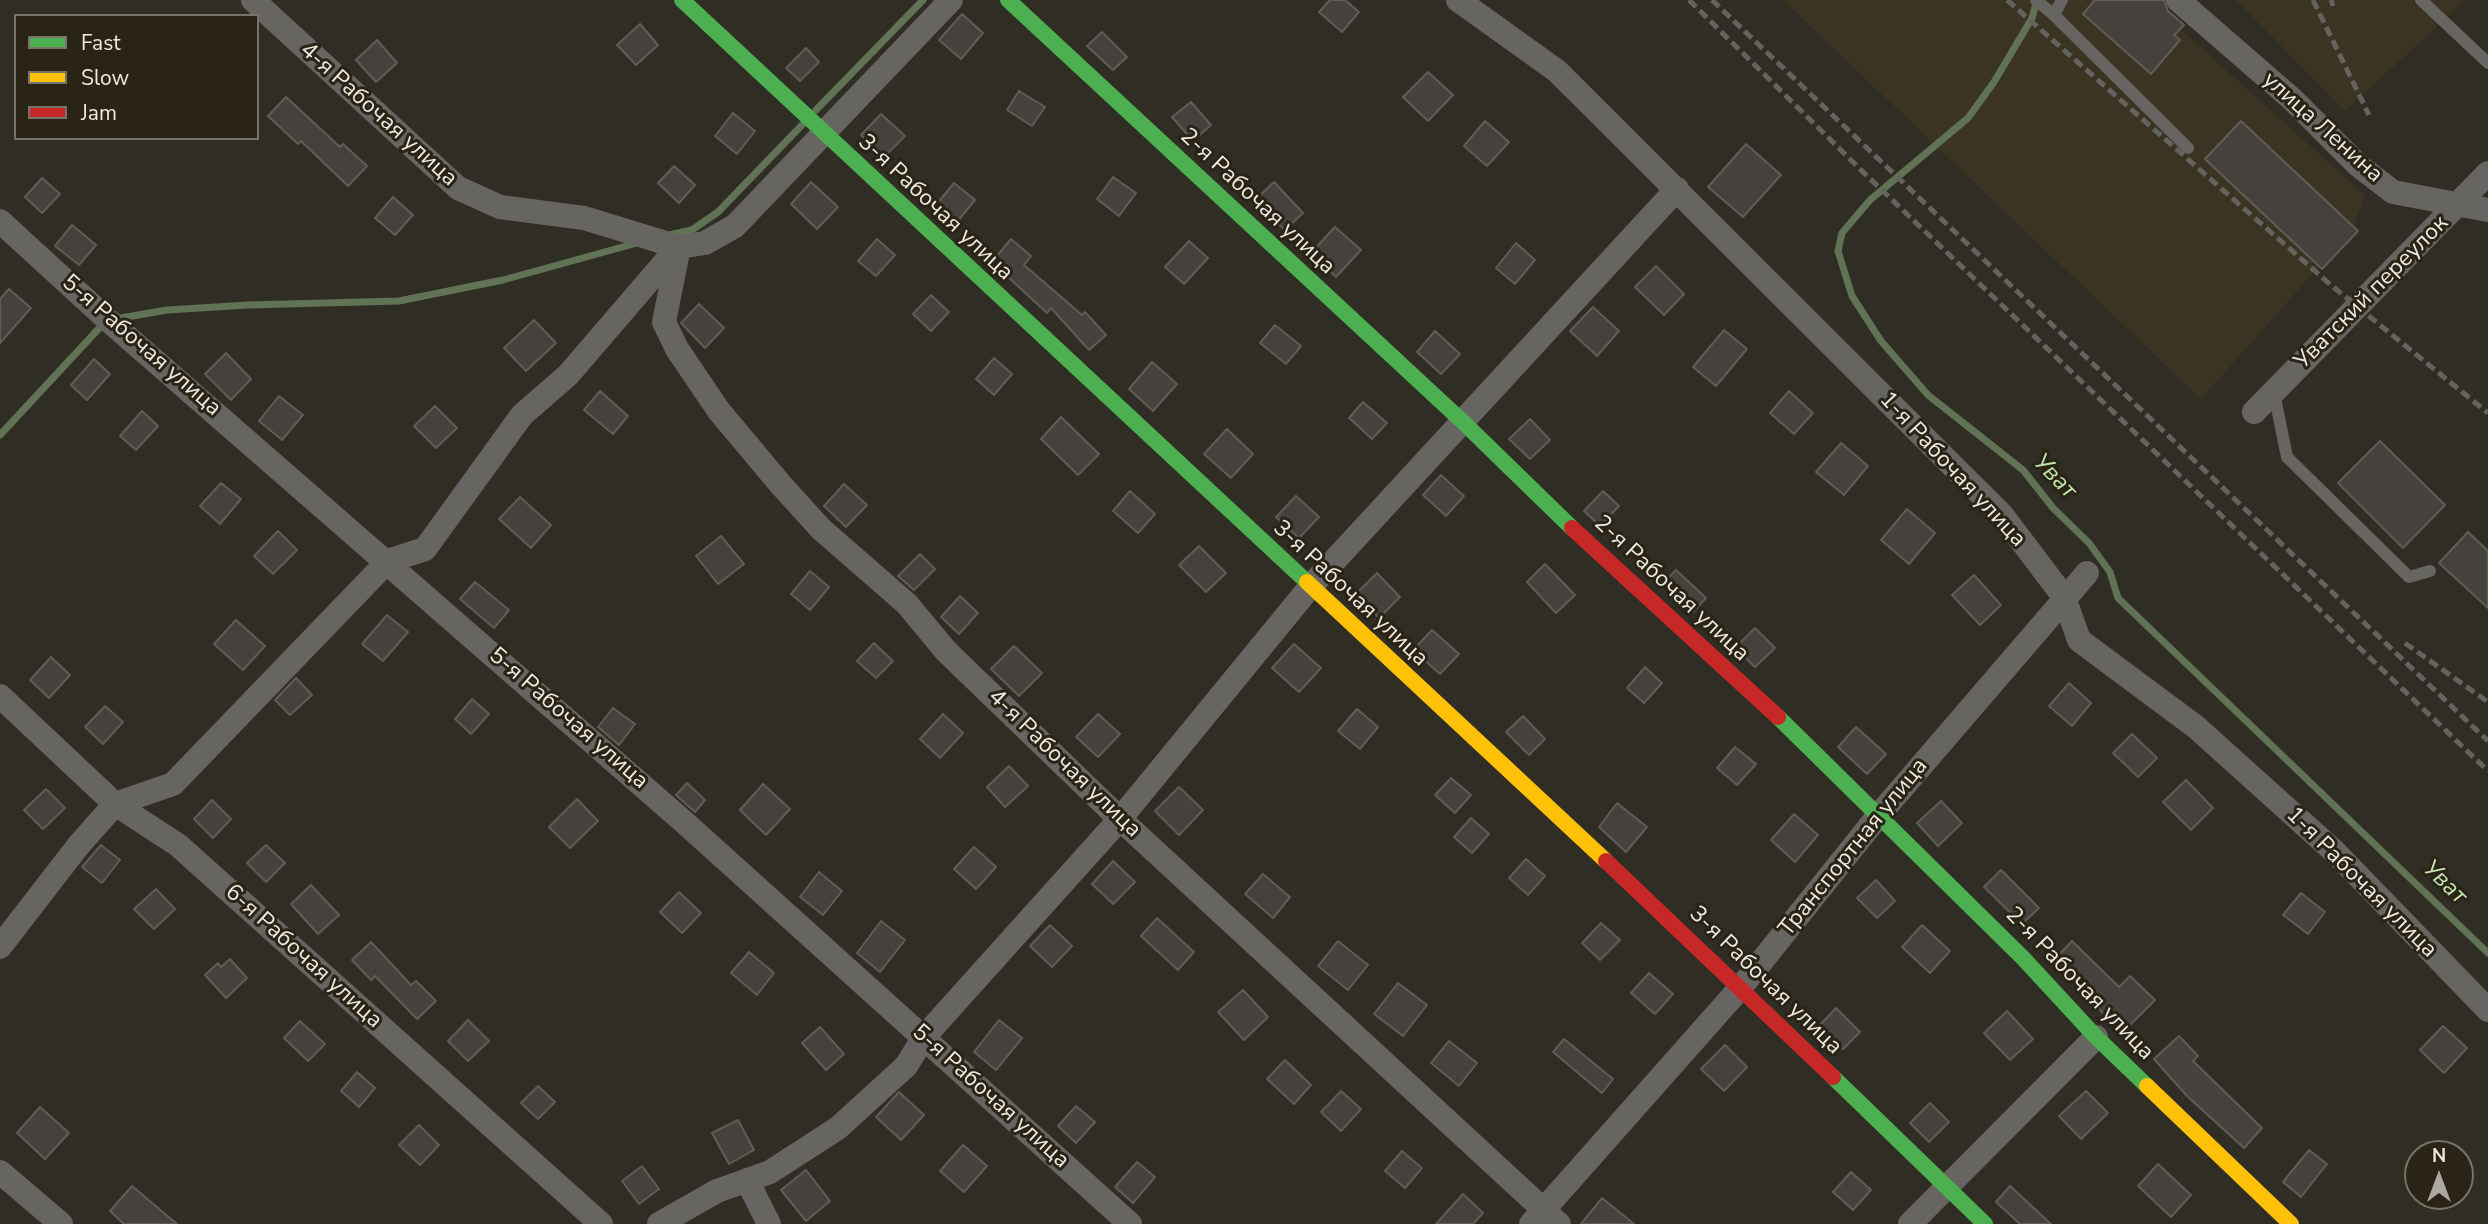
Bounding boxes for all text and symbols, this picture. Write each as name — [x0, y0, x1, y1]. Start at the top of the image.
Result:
legend — [14, 14, 259, 140]
text: Fast — [81, 29, 121, 57]
street label: 4-я Рабочая улица — [294, 37, 462, 193]
text: Slow — [81, 64, 129, 92]
street label: улица Ленина — [2256, 67, 2388, 189]
text: Jam — [81, 99, 117, 127]
street label: 2-я Рабочая улица — [1174, 123, 1340, 281]
street label: 3-я Рабочая улица — [852, 129, 1018, 287]
street label: Уватский переулок — [2289, 210, 2455, 376]
street label: 5-я Рабочая улица — [56, 269, 226, 423]
street label: 1-я Рабочая улица — [1873, 387, 2031, 553]
water label: Уват — [2026, 449, 2082, 505]
street label: 2-я Рабочая улица — [1588, 510, 1754, 668]
street label: 3-я Рабочая улица — [1267, 515, 1433, 673]
street label: 5-я Рабочая улица — [483, 642, 653, 796]
street label: 4-я Рабочая улица — [982, 684, 1146, 844]
street label: Транспортная улица — [1774, 753, 1934, 943]
street label: 1-я Рабочая улица — [2280, 802, 2442, 964]
water label: Уват — [2416, 855, 2472, 911]
street label: 6-я Рабочая улица — [219, 879, 387, 1035]
street label: 3-я Рабочая улица — [1683, 901, 1847, 1061]
street label: 2-я Рабочая улица — [1999, 902, 2159, 1066]
street label: 5-я Рабочая улица — [906, 1019, 1074, 1175]
north arrow — [2404, 1140, 2474, 1210]
text: N — [2432, 1143, 2446, 1169]

